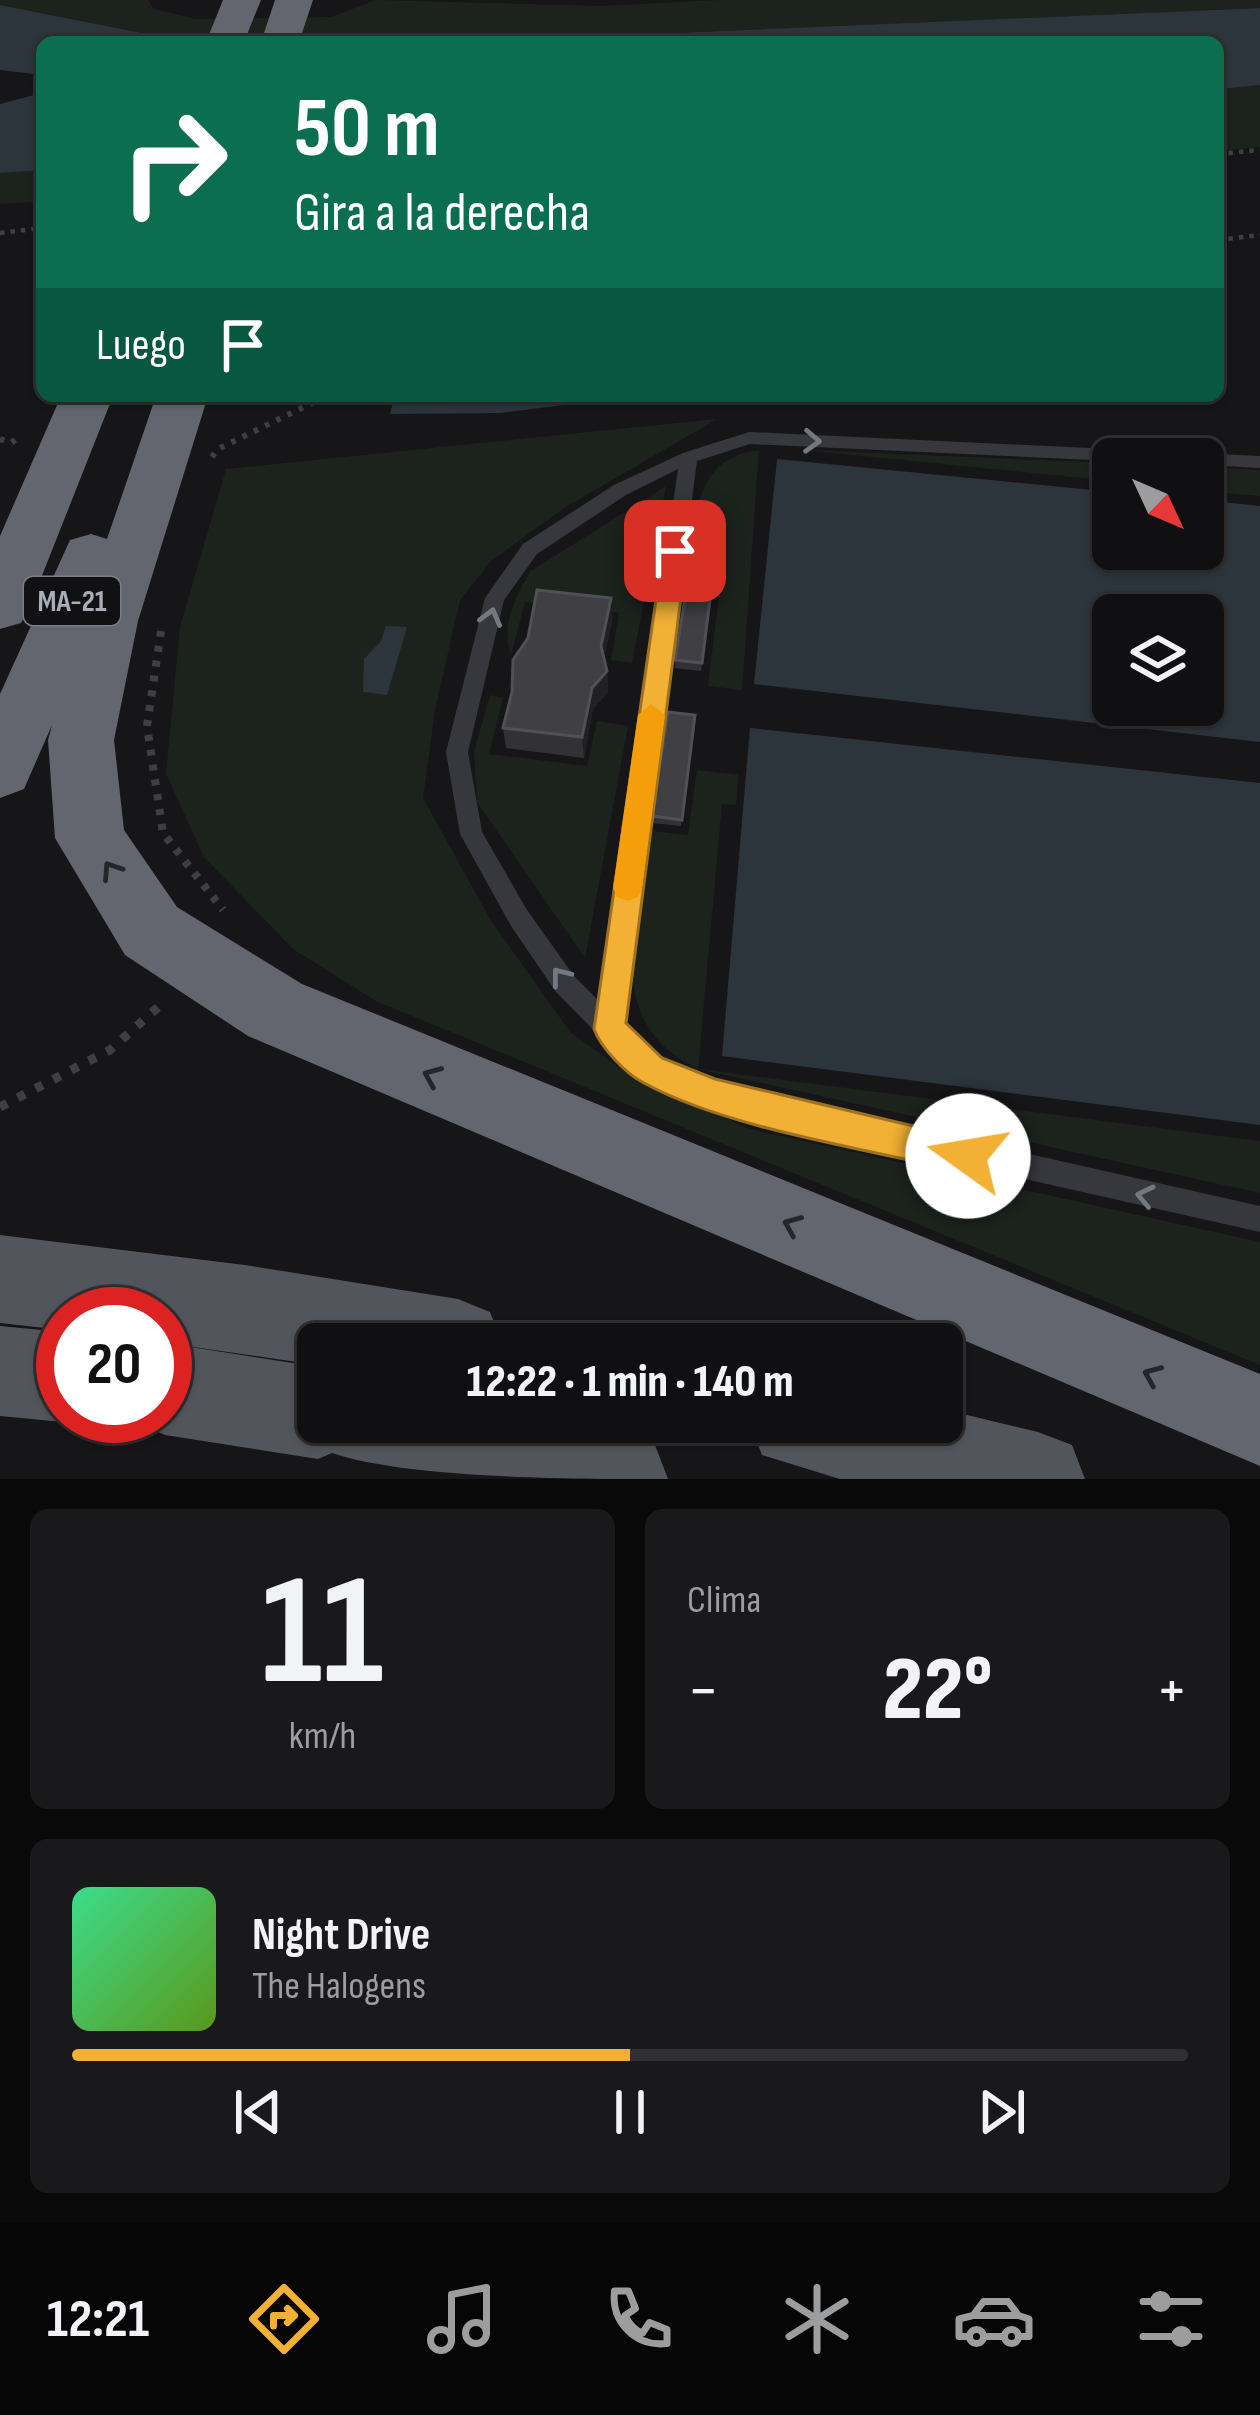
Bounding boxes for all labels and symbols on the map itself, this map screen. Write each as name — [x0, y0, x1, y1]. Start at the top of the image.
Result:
one-way arrow — [803, 428, 822, 454]
north arrow — [1092, 438, 1224, 570]
pin — [624, 500, 726, 602]
road number: MA-21 — [24, 577, 120, 625]
one-way arrow — [477, 607, 502, 628]
one-way arrow — [103, 861, 125, 883]
one-way arrow — [553, 967, 574, 989]
one-way arrow — [422, 1066, 443, 1090]
position arrow — [905, 1093, 1031, 1219]
one-way arrow — [1136, 1184, 1156, 1210]
one-way arrow — [782, 1216, 804, 1240]
speed limit sign: 20 — [36, 1287, 192, 1443]
one-way arrow — [1143, 1365, 1164, 1389]

